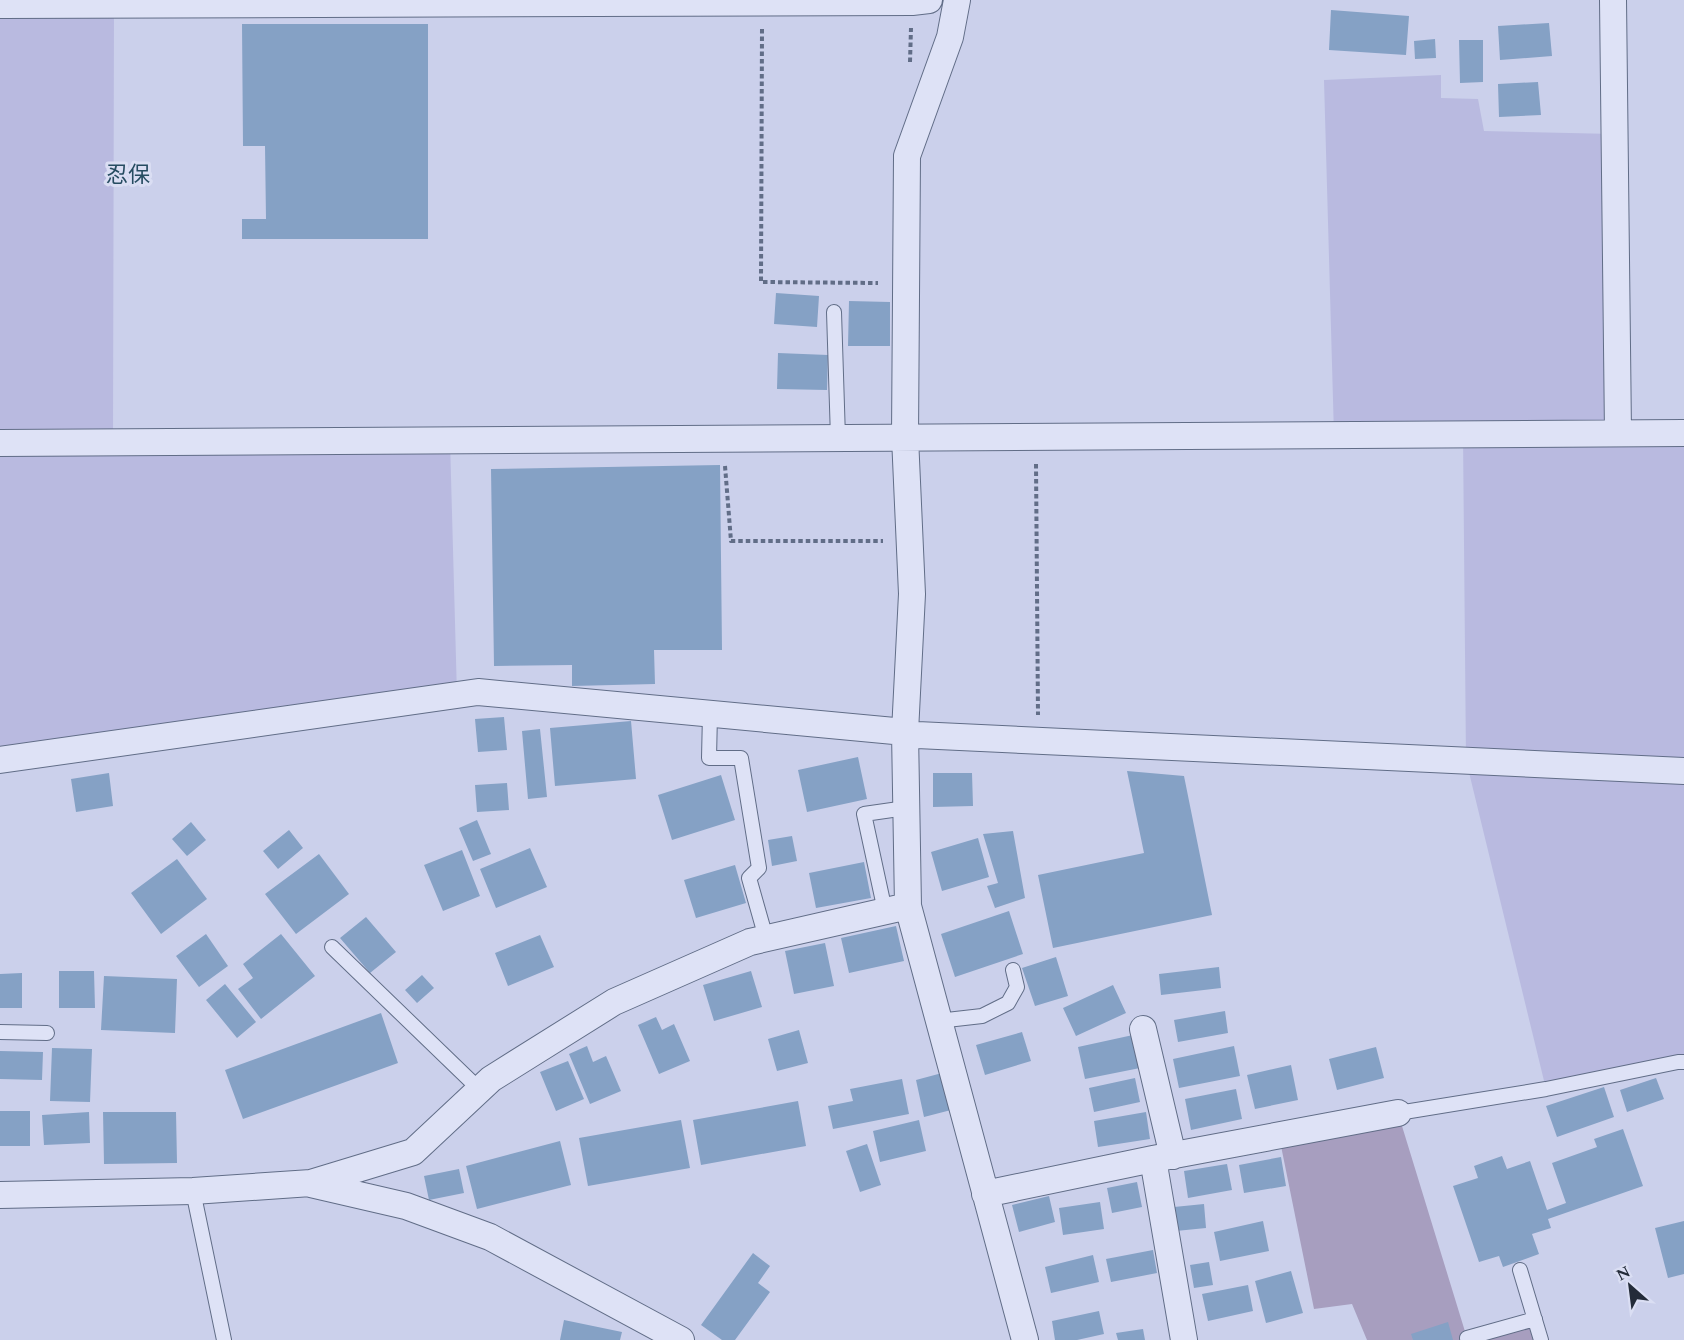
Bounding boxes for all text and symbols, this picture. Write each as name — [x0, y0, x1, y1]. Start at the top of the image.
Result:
district label: 忍保 — [106, 159, 150, 192]
north arrow — [1600, 1256, 1660, 1316]
text: N — [1612, 1260, 1635, 1287]

